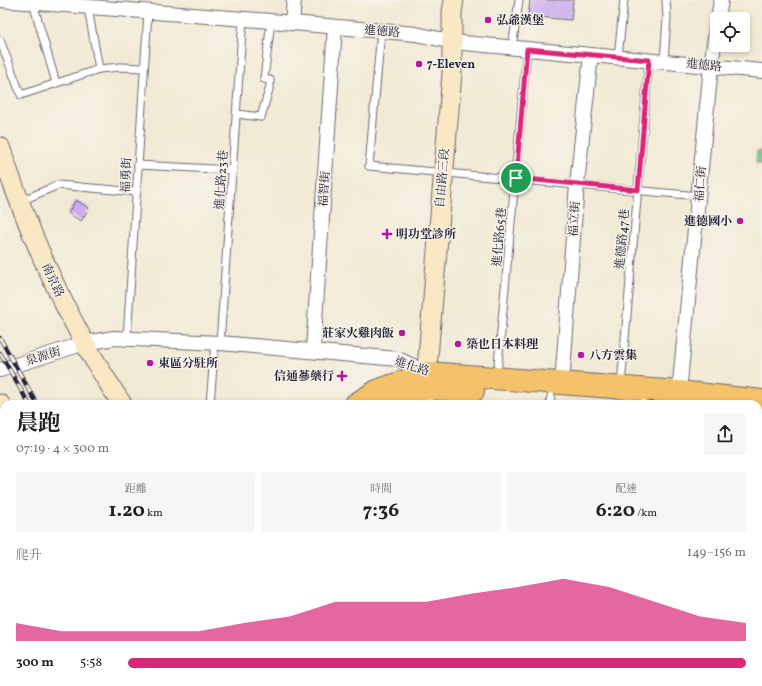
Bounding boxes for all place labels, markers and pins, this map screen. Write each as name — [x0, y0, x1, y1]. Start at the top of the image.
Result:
place label: 弘爺漢堡 — [496, 13, 544, 29]
marker: 弘爺漢堡 — [483, 15, 493, 25]
place label: 7-Eleven — [427, 57, 475, 73]
marker: 7-Eleven — [414, 59, 424, 69]
pin — [499, 161, 533, 195]
place label: 進德國小 — [684, 214, 732, 230]
marker: 進德國小 — [735, 216, 745, 226]
place label: 明功堂診所 — [396, 227, 456, 243]
marker: 明功堂診所 — [381, 228, 393, 240]
place label: 莊家火雞肉飯 — [322, 326, 394, 342]
marker: 莊家火雞肉飯 — [397, 328, 407, 338]
place label: 築也日本料理 — [466, 337, 539, 353]
marker: 築也日本料理 — [453, 339, 463, 349]
place label: 八方雲集 — [589, 348, 637, 364]
marker: 八方雲集 — [576, 350, 586, 360]
place label: 東區分駐所 — [158, 356, 218, 372]
marker: 東區分駐所 — [145, 358, 155, 368]
place label: 信通蔘藥行 — [274, 369, 334, 385]
marker: 信通蔘藥行 — [337, 371, 347, 381]

